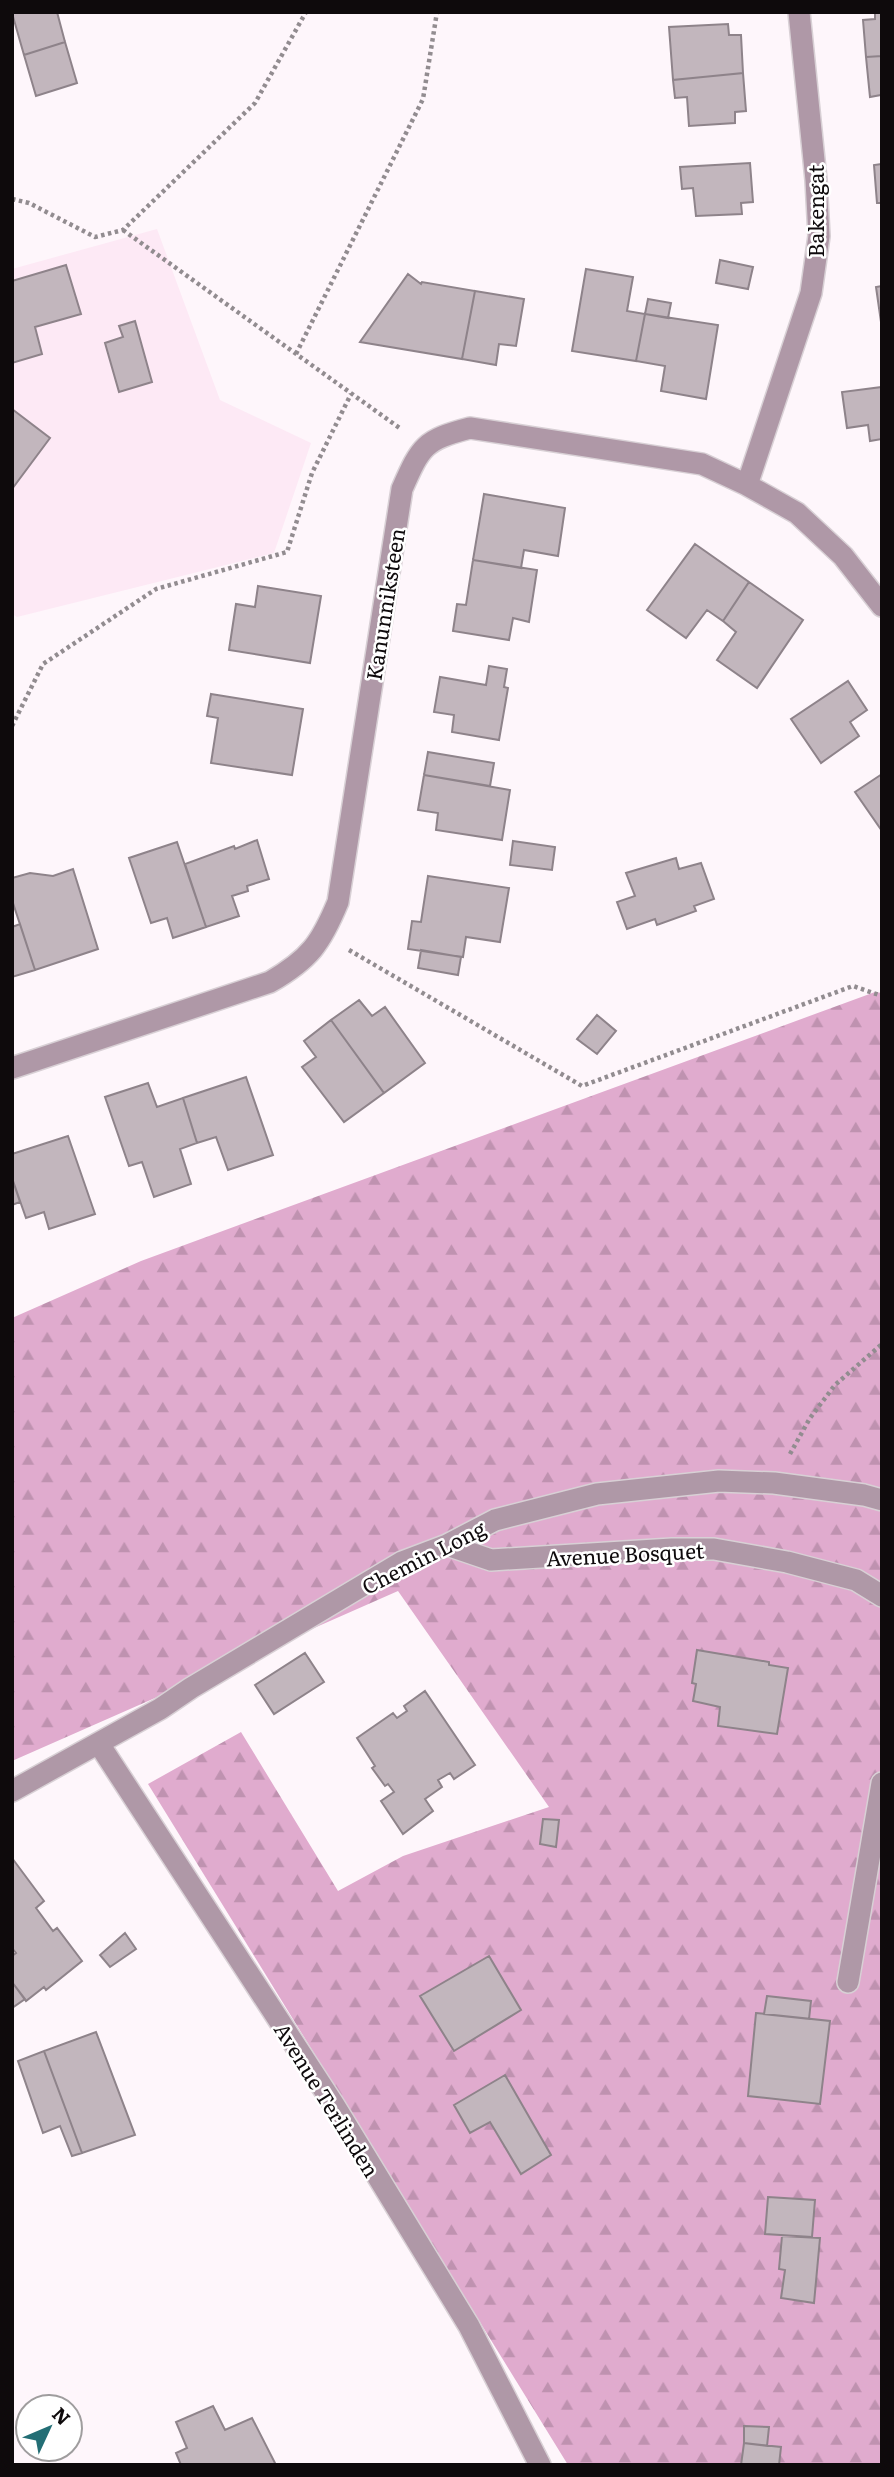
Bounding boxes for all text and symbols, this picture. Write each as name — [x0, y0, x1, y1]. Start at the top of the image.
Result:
street label: Bakengat — [799, 164, 830, 258]
street label: Kanunniksteen — [357, 526, 411, 682]
street label: Chemin Long — [356, 1511, 491, 1601]
street label: Avenue Bosquet — [545, 1533, 705, 1573]
street label: Avenue Terlinden — [268, 2016, 388, 2182]
north arrow — [14, 2393, 84, 2463]
text: N — [46, 2400, 78, 2431]

